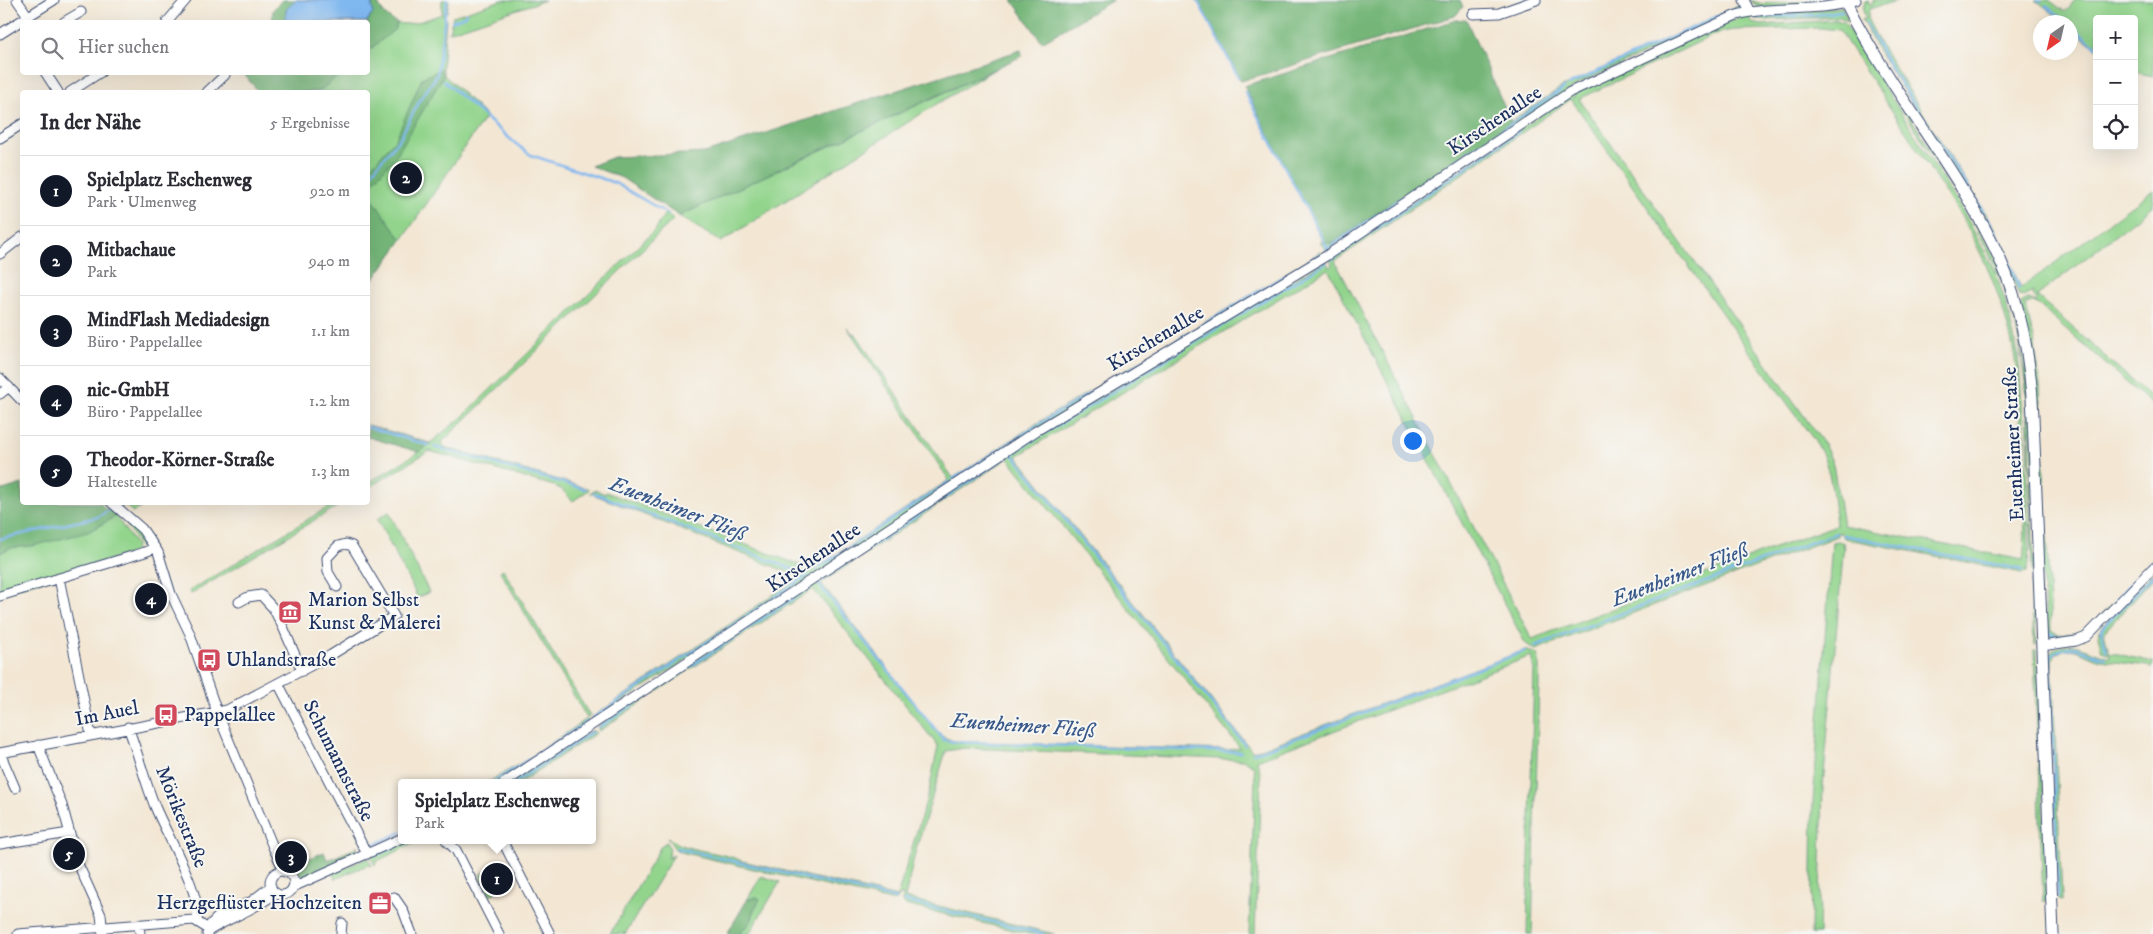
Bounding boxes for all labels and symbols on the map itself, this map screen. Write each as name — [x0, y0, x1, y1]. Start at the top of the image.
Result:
north arrow — [2033, 15, 2078, 60]
street label: Kirschenallee — [1443, 80, 1547, 162]
pin: 2 — [390, 159, 422, 197]
street label: Kirschenallee — [1103, 300, 1209, 378]
street label: Euenheimer Straße — [1997, 366, 2031, 522]
your location — [1400, 428, 1426, 454]
water label: Euenheimer Fließ — [605, 471, 751, 547]
street label: Kirschenallee — [762, 517, 866, 599]
water label: Euenheimer Fließ — [1607, 537, 1753, 613]
pin: 4 — [135, 580, 167, 618]
place label: Marion Selbst Kunst & Malerei — [308, 588, 441, 636]
museum icon: Marion Selbst Kunst & Malerei — [277, 599, 303, 625]
bus stop icon: Uhlandstraße — [196, 647, 222, 673]
place label: Uhlandstraße — [226, 648, 336, 673]
street label: Im Auel — [73, 696, 141, 732]
street label: Schumannstraße — [297, 696, 379, 826]
bus stop icon: Pappelallee — [153, 702, 179, 728]
place label: Pappelallee — [184, 703, 275, 728]
water label: Euenheimer Fließ — [949, 708, 1097, 744]
street label: Mörikestraße — [149, 762, 213, 872]
pin: 5 — [53, 835, 85, 873]
pin: 3 — [275, 838, 307, 876]
pin: 1 — [481, 860, 513, 898]
office icon: Herzgeflüster Hochzeiten — [367, 890, 393, 916]
place label: Herzgeflüster Hochzeiten — [157, 891, 363, 916]

